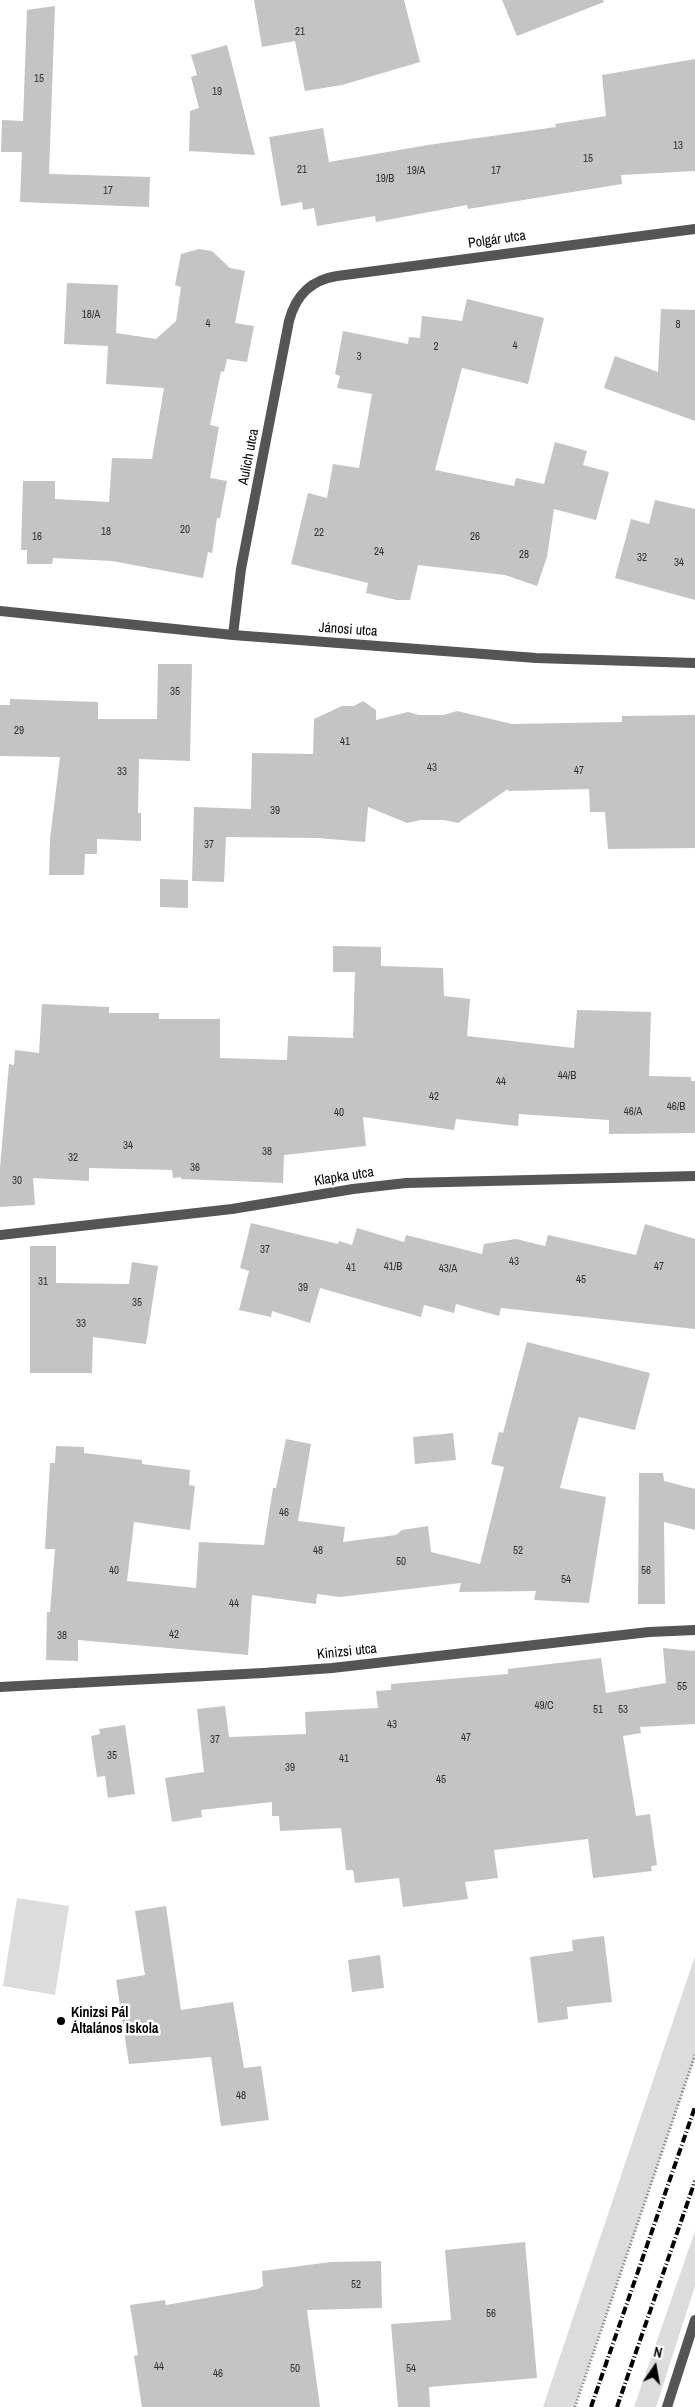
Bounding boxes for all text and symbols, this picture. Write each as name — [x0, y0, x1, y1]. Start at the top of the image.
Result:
house number: 21 — [295, 25, 305, 39]
house number: 15 — [34, 72, 44, 86]
house number: 19 — [212, 85, 222, 99]
house number: 13 — [673, 139, 683, 153]
house number: 15 — [583, 152, 593, 166]
house number: 21 — [297, 163, 307, 177]
house number: 19/A — [407, 164, 425, 178]
house number: 17 — [491, 164, 501, 178]
house number: 19/B — [376, 172, 394, 186]
house number: 17 — [103, 184, 113, 198]
street label: Polgár utca — [467, 228, 527, 252]
house number: 18/A — [82, 308, 100, 322]
house number: 4 — [205, 317, 211, 331]
house number: 8 — [675, 318, 681, 332]
house number: 4 — [512, 339, 518, 353]
house number: 2 — [433, 340, 439, 354]
house number: 3 — [356, 350, 362, 364]
street label: Aulich utca — [235, 428, 263, 486]
house number: 20 — [180, 523, 190, 537]
house number: 18 — [101, 525, 111, 539]
house number: 22 — [314, 526, 324, 540]
house number: 16 — [32, 530, 42, 544]
house number: 26 — [470, 530, 480, 544]
house number: 24 — [374, 545, 384, 559]
house number: 28 — [519, 548, 529, 562]
house number: 32 — [637, 551, 647, 565]
house number: 34 — [674, 556, 684, 570]
street label: Jánosi utca — [318, 620, 378, 640]
house number: 35 — [170, 685, 180, 699]
house number: 29 — [14, 724, 24, 738]
house number: 41 — [340, 735, 350, 749]
house number: 43 — [427, 761, 437, 775]
house number: 47 — [574, 764, 584, 778]
house number: 33 — [117, 765, 127, 779]
house number: 39 — [270, 804, 280, 818]
house number: 37 — [204, 838, 214, 852]
house number: 44/B — [558, 1069, 576, 1083]
house number: 44 — [496, 1075, 506, 1089]
house number: 42 — [429, 1090, 439, 1104]
house number: 46/B — [667, 1100, 685, 1114]
house number: 46/A — [624, 1105, 642, 1119]
house number: 40 — [334, 1106, 344, 1120]
house number: 34 — [123, 1139, 133, 1153]
house number: 38 — [262, 1145, 272, 1159]
house number: 32 — [68, 1151, 78, 1165]
house number: 36 — [190, 1161, 200, 1175]
street label: Klapka utca — [313, 1164, 375, 1190]
house number: 30 — [12, 1174, 22, 1188]
house number: 37 — [260, 1243, 270, 1257]
house number: 43 — [509, 1255, 519, 1269]
house number: 41/B — [384, 1260, 402, 1274]
house number: 47 — [654, 1260, 664, 1274]
house number: 41 — [346, 1261, 356, 1275]
house number: 43/A — [439, 1262, 457, 1276]
house number: 45 — [576, 1273, 586, 1287]
house number: 31 — [38, 1275, 48, 1289]
house number: 39 — [298, 1281, 308, 1295]
house number: 35 — [132, 1296, 142, 1310]
house number: 33 — [76, 1317, 86, 1331]
house number: 46 — [279, 1506, 289, 1520]
house number: 48 — [313, 1544, 323, 1558]
house number: 52 — [513, 1544, 523, 1558]
house number: 50 — [396, 1555, 406, 1569]
house number: 40 — [109, 1564, 119, 1578]
house number: 56 — [641, 1564, 651, 1578]
house number: 54 — [561, 1573, 571, 1587]
house number: 44 — [229, 1597, 239, 1611]
house number: 42 — [169, 1628, 179, 1642]
house number: 38 — [57, 1629, 67, 1643]
street label: Kinizsi utca — [316, 1641, 378, 1663]
house number: 55 — [677, 1680, 687, 1694]
house number: 49/C — [534, 1699, 554, 1713]
house number: 51 — [593, 1703, 603, 1717]
house number: 53 — [618, 1703, 628, 1717]
house number: 43 — [387, 1718, 397, 1732]
house number: 47 — [461, 1731, 471, 1745]
house number: 37 — [210, 1733, 220, 1747]
house number: 35 — [107, 1749, 117, 1763]
house number: 41 — [339, 1752, 349, 1766]
house number: 39 — [285, 1761, 295, 1775]
house number: 45 — [436, 1773, 446, 1787]
place label: Kinizsi Pál Általános Iskola — [71, 2005, 158, 2038]
marker: Kinizsi Pál Általános Iskola — [55, 2015, 67, 2027]
house number: 48 — [236, 2089, 246, 2103]
house number: 52 — [351, 2278, 361, 2292]
house number: 56 — [486, 2307, 496, 2321]
north arrow — [630, 2342, 680, 2392]
text: N — [652, 2343, 664, 2362]
house number: 44 — [154, 2360, 164, 2374]
house number: 50 — [290, 2362, 300, 2376]
house number: 54 — [406, 2362, 416, 2376]
house number: 46 — [213, 2367, 223, 2381]

